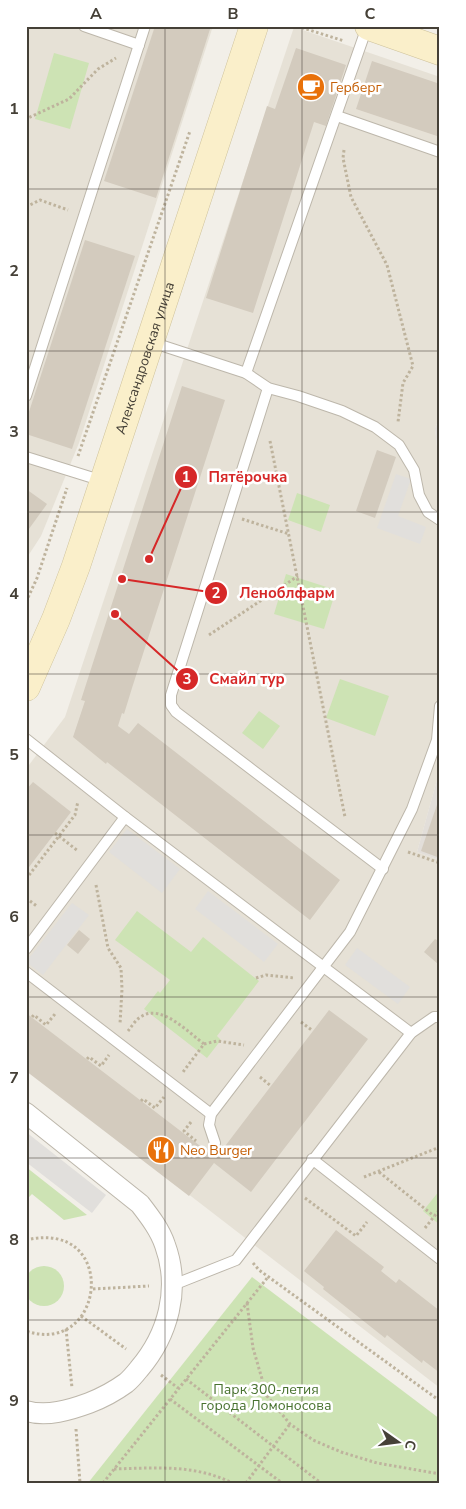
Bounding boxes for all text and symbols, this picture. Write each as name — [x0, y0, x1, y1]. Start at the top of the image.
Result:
text: A — [90, 3, 102, 25]
text: B — [227, 3, 239, 25]
text: C — [365, 3, 376, 25]
cafe icon: Герберг — [296, 72, 326, 102]
place label: Герберг — [330, 78, 382, 97]
text: 1 — [9, 98, 19, 120]
text: 2 — [9, 260, 19, 282]
street label: Александровская улица — [111, 279, 179, 437]
text: 3 — [9, 421, 19, 443]
callout: Пятёрочка — [174, 462, 298, 492]
text: 1 — [181, 467, 191, 487]
text: Пятёрочка — [209, 467, 287, 487]
callout: Леноблфарм — [204, 578, 344, 608]
text: 4 — [9, 583, 19, 605]
text: 2 — [211, 583, 221, 603]
text: Леноблфарм — [239, 583, 335, 603]
callout: Смайл тур — [174, 664, 295, 694]
text: 3 — [182, 669, 192, 689]
text: Смайл тур — [209, 669, 285, 689]
text: 5 — [9, 744, 19, 766]
text: 6 — [9, 906, 19, 928]
text: 7 — [9, 1067, 19, 1089]
restaurant icon: Neo Burger — [146, 1135, 176, 1165]
place label: Neo Burger — [180, 1141, 252, 1160]
text: 8 — [9, 1229, 19, 1251]
park label: Парк 300-летия города Ломоносова — [200, 1380, 332, 1415]
text: 9 — [9, 1390, 19, 1412]
north arrow — [374, 1416, 424, 1466]
text: С — [400, 1438, 420, 1452]

